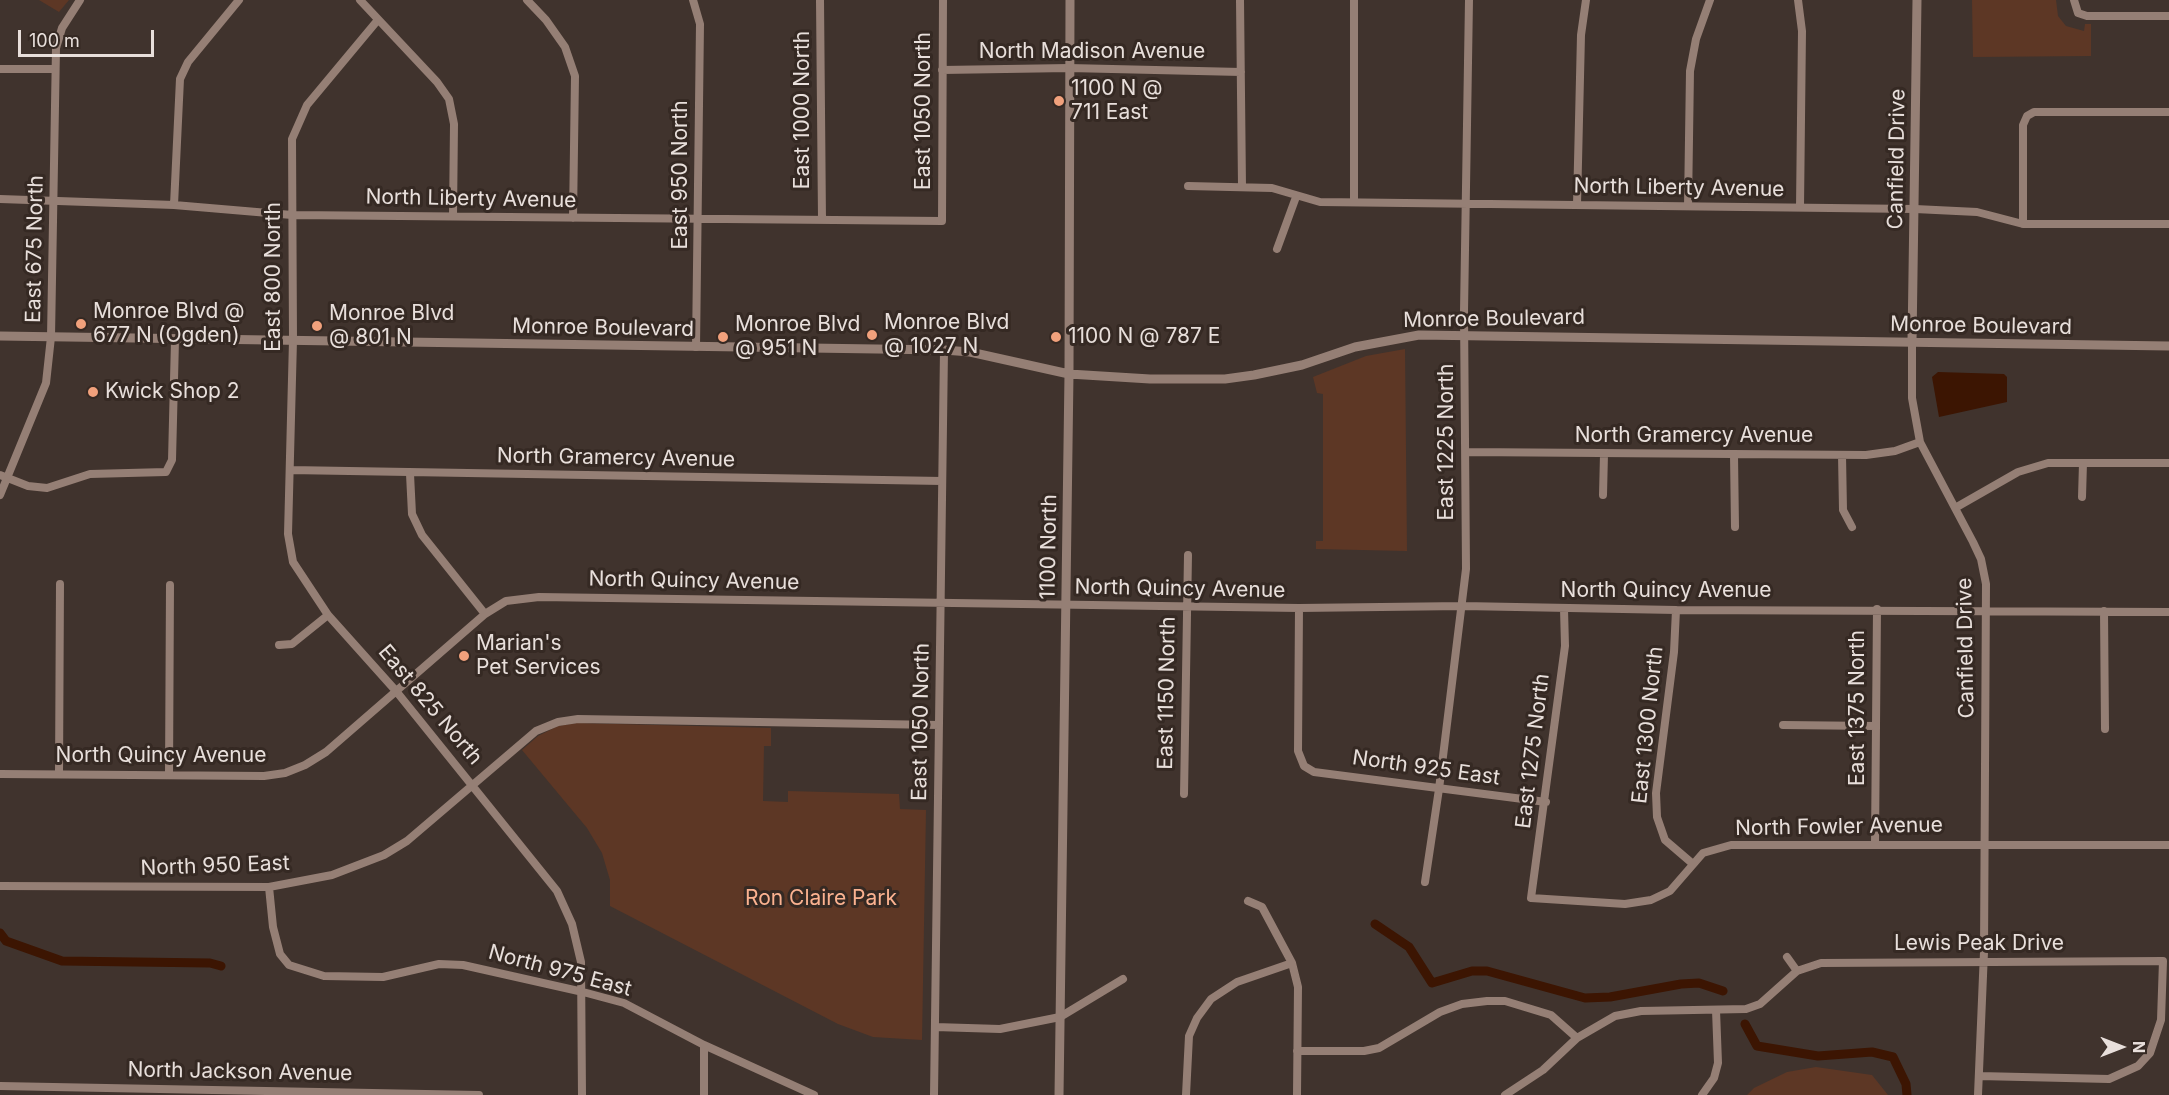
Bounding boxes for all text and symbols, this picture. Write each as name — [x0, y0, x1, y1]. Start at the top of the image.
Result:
scale bar — [21, 18, 158, 56]
text: 100 m — [29, 30, 80, 51]
street label: East 1000 North — [790, 31, 816, 189]
street label: East 1050 North — [911, 32, 937, 190]
street label: North Madison Avenue — [979, 39, 1205, 65]
place label: 1100 N @ 711 East — [1071, 76, 1162, 126]
street label: Canfield Drive — [1883, 88, 1911, 230]
marker: 1100 N @ 711 East — [1052, 94, 1066, 108]
street label: East 950 North — [668, 100, 694, 250]
street label: North Liberty Avenue — [1573, 174, 1785, 202]
street label: East 675 North — [21, 175, 49, 323]
street label: North Liberty Avenue — [365, 185, 577, 213]
street label: East 800 North — [261, 202, 287, 352]
place label: Monroe Blvd @ 677 N (Ogden) — [93, 299, 245, 349]
place label: Monroe Blvd @ 801 N — [329, 301, 454, 351]
street label: Monroe Boulevard — [1403, 305, 1585, 333]
place label: Monroe Blvd @ 1027 N — [884, 310, 1009, 360]
place label: Monroe Blvd @ 951 N — [735, 312, 860, 362]
street label: Monroe Boulevard — [1890, 312, 2072, 340]
street label: Monroe Boulevard — [512, 314, 694, 342]
marker: Monroe Blvd @ 677 N (Ogden) — [74, 317, 88, 331]
marker: Monroe Blvd @ 801 N — [310, 319, 324, 333]
place label: 1100 N @ 787 E — [1068, 324, 1220, 350]
marker: Monroe Blvd @ 1027 N — [865, 328, 879, 342]
marker: Monroe Blvd @ 951 N — [716, 330, 730, 344]
marker: 1100 N @ 787 E — [1049, 330, 1063, 344]
street label: East 1225 North — [1434, 363, 1460, 521]
place label: Kwick Shop 2 — [105, 379, 240, 405]
marker: Kwick Shop 2 — [86, 385, 100, 399]
street label: North Gramercy Avenue — [1575, 423, 1813, 449]
street label: North Gramercy Avenue — [497, 443, 735, 473]
street label: 1100 North — [1035, 494, 1063, 600]
street label: North Quincy Avenue — [588, 567, 800, 595]
street label: North Quincy Avenue — [1074, 575, 1286, 603]
street label: Canfield Drive — [1952, 577, 1980, 719]
street label: North Quincy Avenue — [1561, 578, 1771, 604]
street label: East 1150 North — [1153, 616, 1181, 770]
street label: East 1375 North — [1845, 630, 1871, 786]
place label: Marian's Pet Services — [476, 631, 600, 681]
street label: East 825 North — [373, 640, 487, 770]
street label: East 1050 North — [907, 643, 935, 801]
street label: East 1300 North — [1627, 645, 1669, 805]
marker: Marian's Pet Services — [457, 649, 471, 663]
street label: East 1275 North — [1511, 672, 1555, 830]
street label: North Quincy Avenue — [56, 743, 266, 769]
street label: North 925 East — [1351, 745, 1501, 791]
street label: North Fowler Avenue — [1735, 813, 1943, 841]
street label: North 950 East — [140, 851, 290, 881]
park label: Ron Claire Park — [745, 886, 897, 912]
street label: Lewis Peak Drive — [1894, 931, 2064, 957]
street label: North 975 East — [486, 940, 634, 1002]
north arrow — [2091, 1017, 2151, 1077]
text: N — [2129, 1041, 2149, 1053]
street label: North Jackson Avenue — [127, 1057, 353, 1087]

